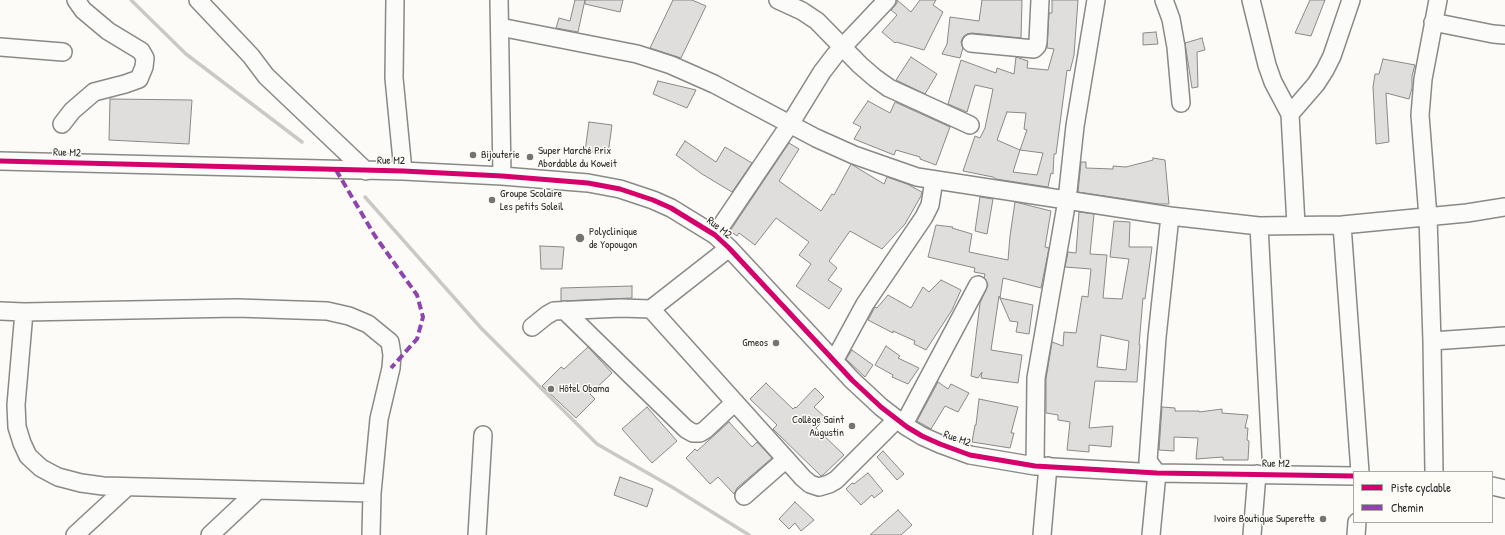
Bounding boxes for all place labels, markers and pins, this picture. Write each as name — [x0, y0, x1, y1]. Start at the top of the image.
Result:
place label: Super Marché Prix Abordable du Koweit — [538, 144, 617, 170]
place label: Bijouterie — [481, 148, 520, 162]
marker: Bijouterie — [468, 150, 478, 160]
marker: Super Marché Prix Abordable du Koweit — [525, 152, 535, 162]
place label: Groupe Scolaire Les petits Soleil — [500, 187, 563, 213]
marker: Groupe Scolaire Les petits Soleil — [487, 195, 497, 205]
place label: Polyclinique de Yopougon — [589, 225, 637, 251]
marker: Polyclinique de Yopougon — [574, 232, 586, 244]
place label: Gmeos — [742, 336, 768, 350]
marker: Gmeos — [771, 338, 781, 348]
place label: Hôtel Obama — [559, 382, 609, 396]
marker: Hôtel Obama — [546, 384, 556, 394]
place label: Collège Saint Augustin — [792, 413, 844, 439]
marker: Collège Saint Augustin — [847, 421, 857, 431]
place label: Ivoire Boutique Superette — [1214, 512, 1315, 526]
marker: Ivoire Boutique Superette — [1318, 514, 1328, 524]

